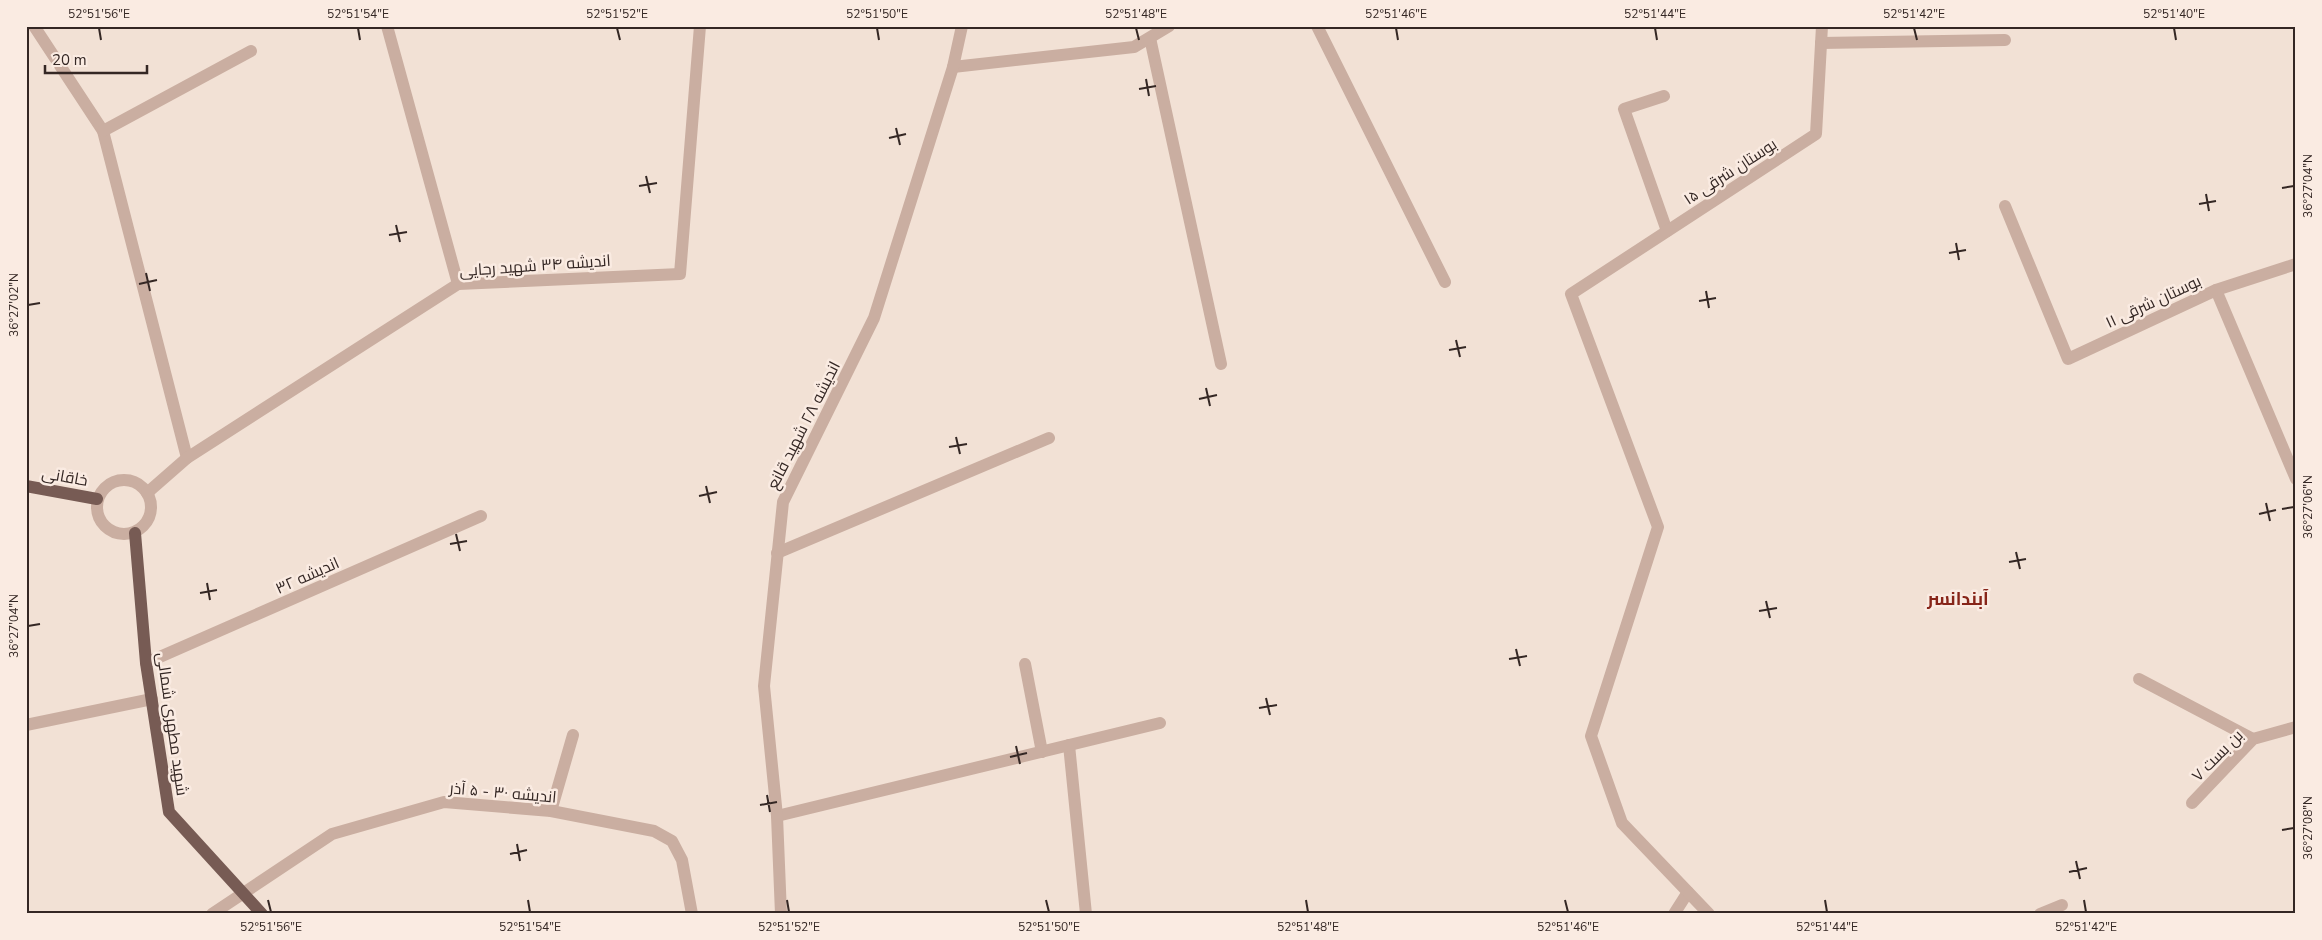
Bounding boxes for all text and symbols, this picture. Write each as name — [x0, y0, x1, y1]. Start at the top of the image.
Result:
text: 52°51'56"E — [68, 6, 130, 22]
text: 52°51'54"E — [327, 6, 389, 22]
text: 52°51'52"E — [586, 6, 648, 22]
text: 52°51'50"E — [846, 6, 908, 22]
text: 52°51'48"E — [1105, 6, 1167, 22]
text: 52°51'46"E — [1365, 6, 1427, 22]
text: 52°51'44"E — [1624, 6, 1686, 22]
text: 52°51'42"E — [1883, 6, 1945, 22]
text: 52°51'40"E — [2143, 6, 2205, 22]
scale bar — [45, 42, 148, 74]
text: 20 m — [52, 50, 87, 70]
street label: بوستان شرقی ۱۵ — [1680, 133, 1781, 210]
text: 36°27'04"N — [2300, 154, 2316, 218]
street label: اندیشه ۳۴ شهید رجایی — [459, 250, 611, 282]
street label: بوستان شرقی ۱۱ — [2102, 270, 2205, 334]
text: 36°27'02"N — [6, 273, 22, 337]
street label: اندیشه ۲۸ شهید قانع — [762, 358, 846, 493]
street label: خاقانی — [40, 462, 90, 492]
text: 36°27'06"N — [2300, 475, 2316, 539]
street label: اندیشه ۳۲ — [272, 552, 343, 600]
district label: آبندانسر — [1926, 587, 1989, 611]
text: 36°27'04"N — [6, 594, 22, 658]
street label: شهید مطهری شمالی — [151, 651, 193, 797]
street label: بن بست ۷ — [2187, 725, 2248, 786]
street label: اندیشه ۳۰ - ۵ آذر — [447, 777, 557, 809]
text: 36°27'08"N — [2300, 796, 2316, 860]
text: 52°51'56"E — [240, 919, 302, 935]
text: 52°51'54"E — [499, 919, 561, 935]
text: 52°51'52"E — [758, 919, 820, 935]
text: 52°51'50"E — [1018, 919, 1080, 935]
text: 52°51'48"E — [1277, 919, 1339, 935]
text: 52°51'46"E — [1537, 919, 1599, 935]
text: 52°51'44"E — [1796, 919, 1858, 935]
text: 52°51'42"E — [2055, 919, 2117, 935]

